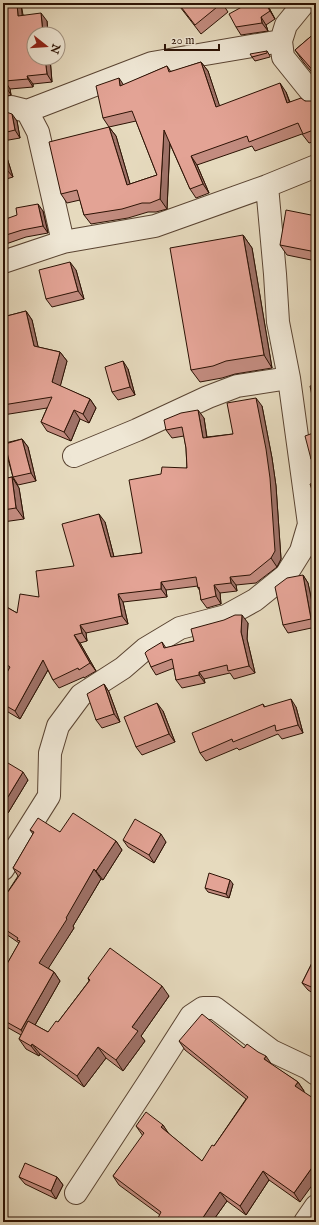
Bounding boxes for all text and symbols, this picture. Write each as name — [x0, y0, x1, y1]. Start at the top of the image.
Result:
north arrow — [26, 26, 66, 66]
scale bar — [165, 26, 219, 52]
text: 20 m — [171, 33, 194, 48]
text: N — [46, 41, 63, 56]

